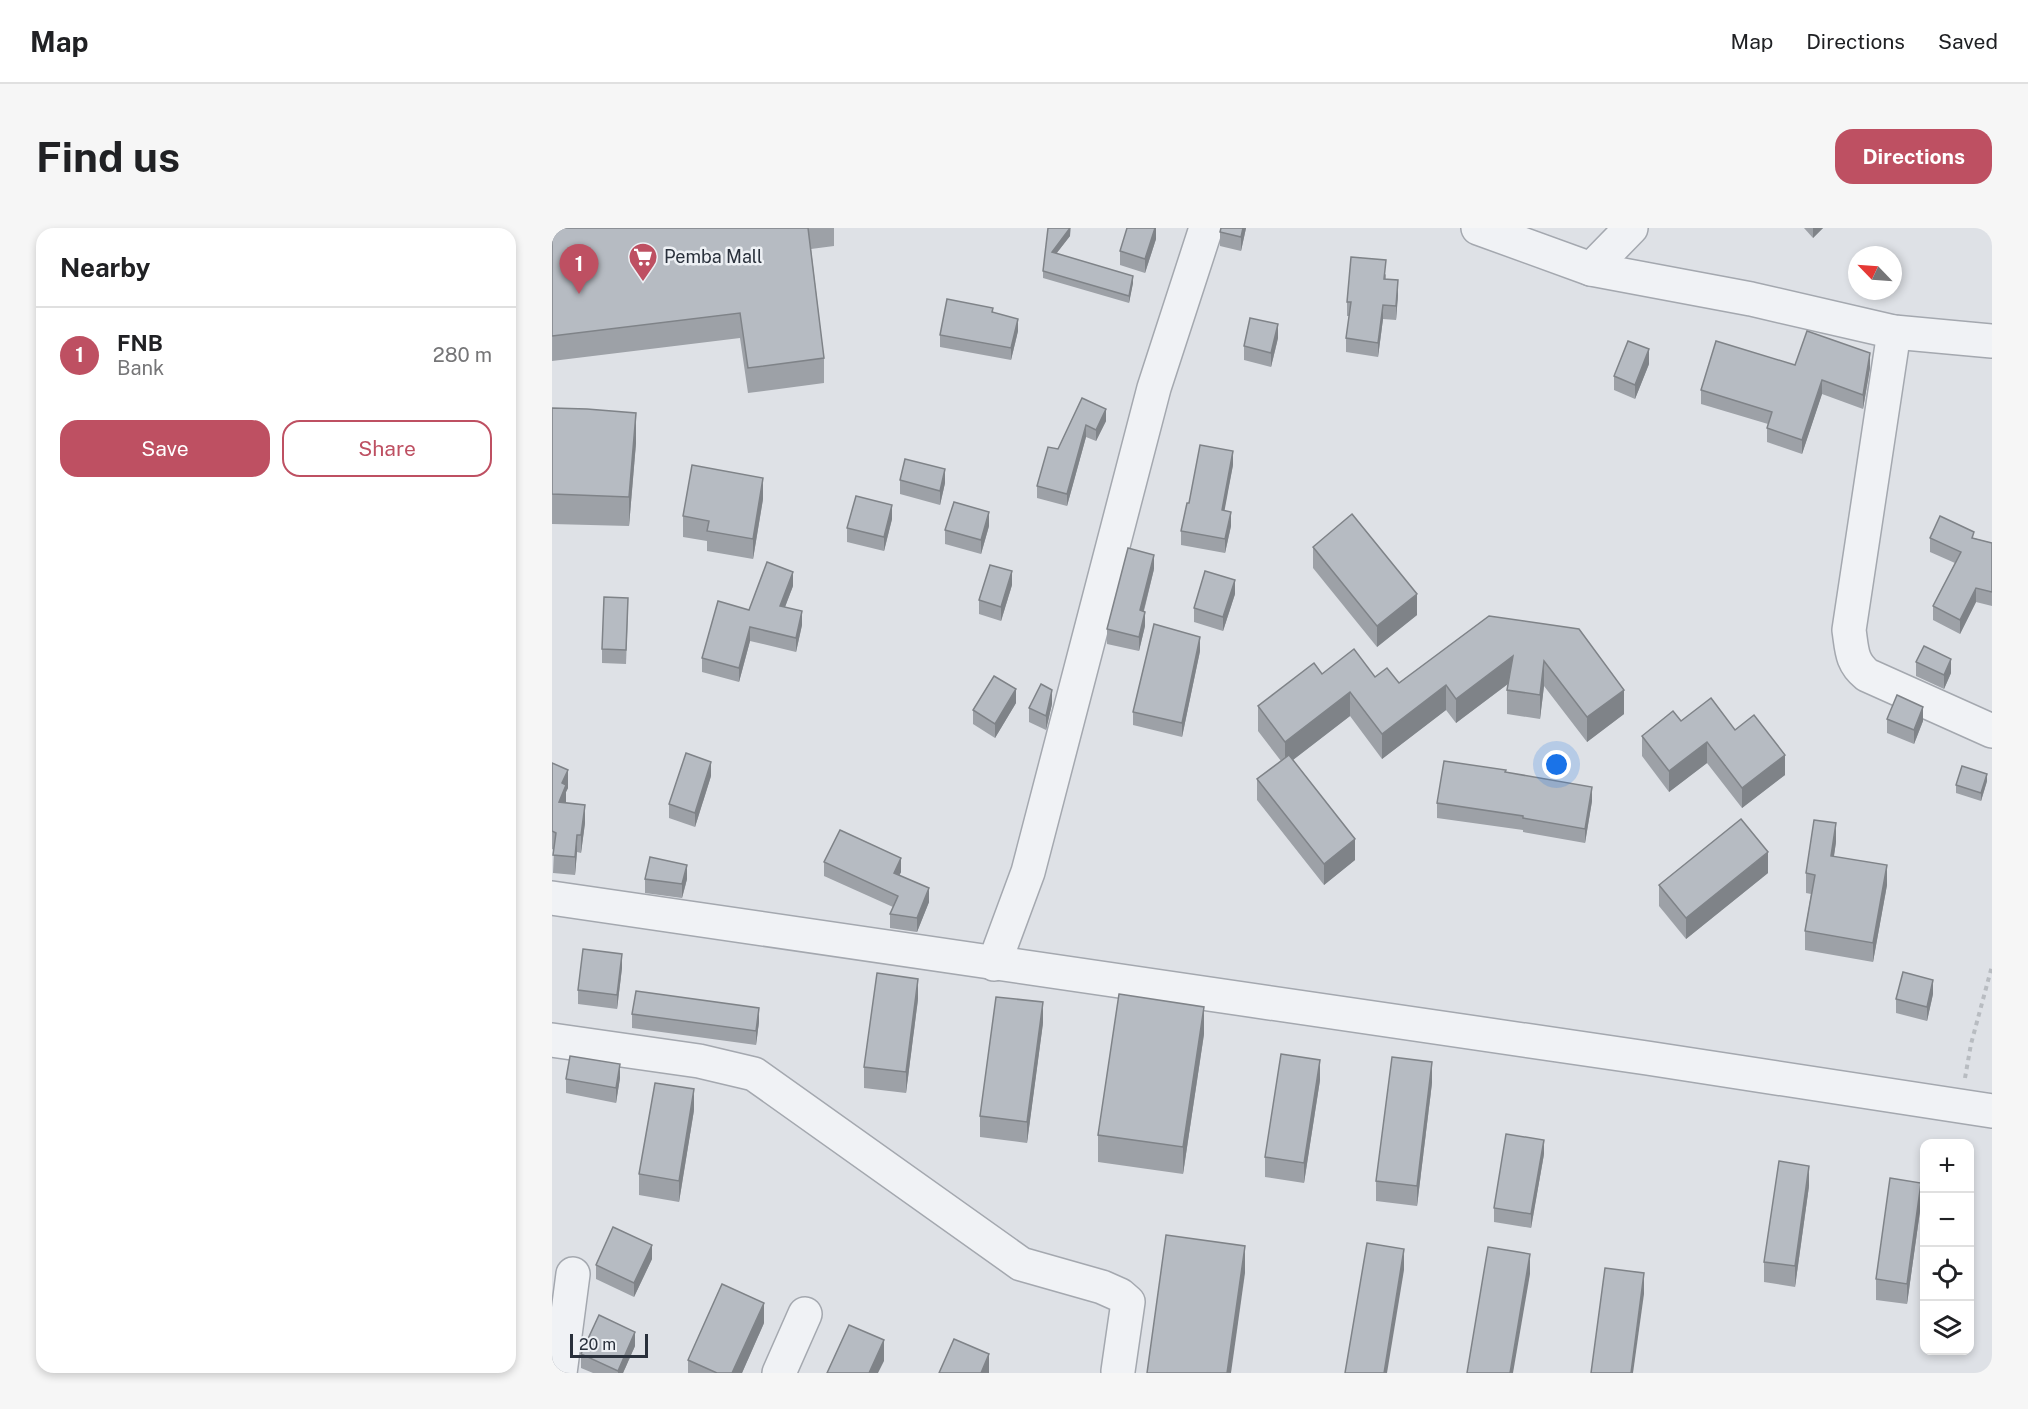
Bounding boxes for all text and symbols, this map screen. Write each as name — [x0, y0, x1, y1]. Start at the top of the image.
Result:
text: Map — [30, 25, 89, 58]
text: Map — [1731, 29, 1773, 54]
text: Directions — [1806, 29, 1905, 54]
text: Saved — [1938, 29, 1998, 54]
button: Directions — [1835, 129, 1992, 184]
text: Find us — [36, 132, 180, 181]
supermarket icon: Pemba Mall — [627, 241, 659, 283]
pin: 1 — [560, 244, 598, 294]
place label: Pemba Mall — [664, 246, 763, 267]
north arrow — [1848, 246, 1902, 300]
text: Nearby — [60, 252, 150, 283]
text: FNB — [117, 330, 163, 356]
text: 1 — [75, 343, 84, 367]
text: 280 m — [433, 343, 492, 367]
text: Bank — [117, 356, 164, 380]
button: Save — [60, 420, 270, 477]
button: Share — [282, 420, 492, 477]
your location — [1542, 750, 1571, 779]
map controls — [1920, 1139, 1974, 1355]
button: + — [1920, 1139, 1974, 1193]
button: − — [1920, 1193, 1974, 1247]
button: locate — [1920, 1247, 1974, 1301]
button: layers — [1920, 1301, 1974, 1355]
scale bar — [570, 1331, 648, 1358]
text: 20 m — [579, 1335, 616, 1354]

